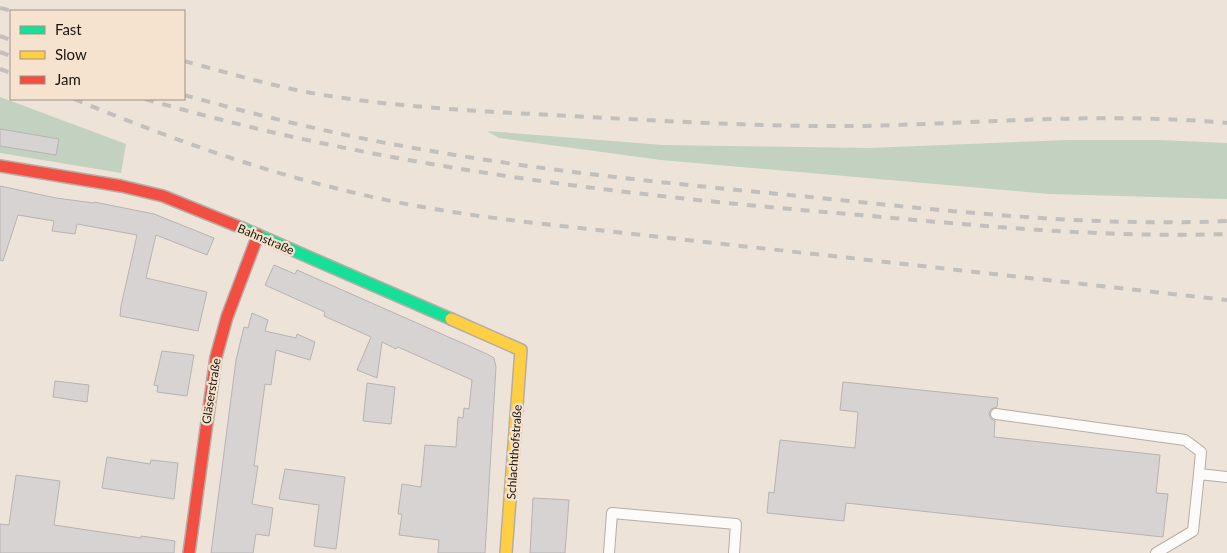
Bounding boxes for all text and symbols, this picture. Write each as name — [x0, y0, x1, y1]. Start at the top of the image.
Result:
legend — [10, 10, 185, 100]
text: Fast — [55, 20, 82, 38]
text: Slow — [55, 45, 87, 63]
text: Jam — [55, 70, 81, 88]
street label: Bahnstraße — [235, 220, 297, 258]
street label: Gläserstraße — [198, 357, 224, 425]
street label: Schlachthofstraße — [503, 404, 525, 500]

